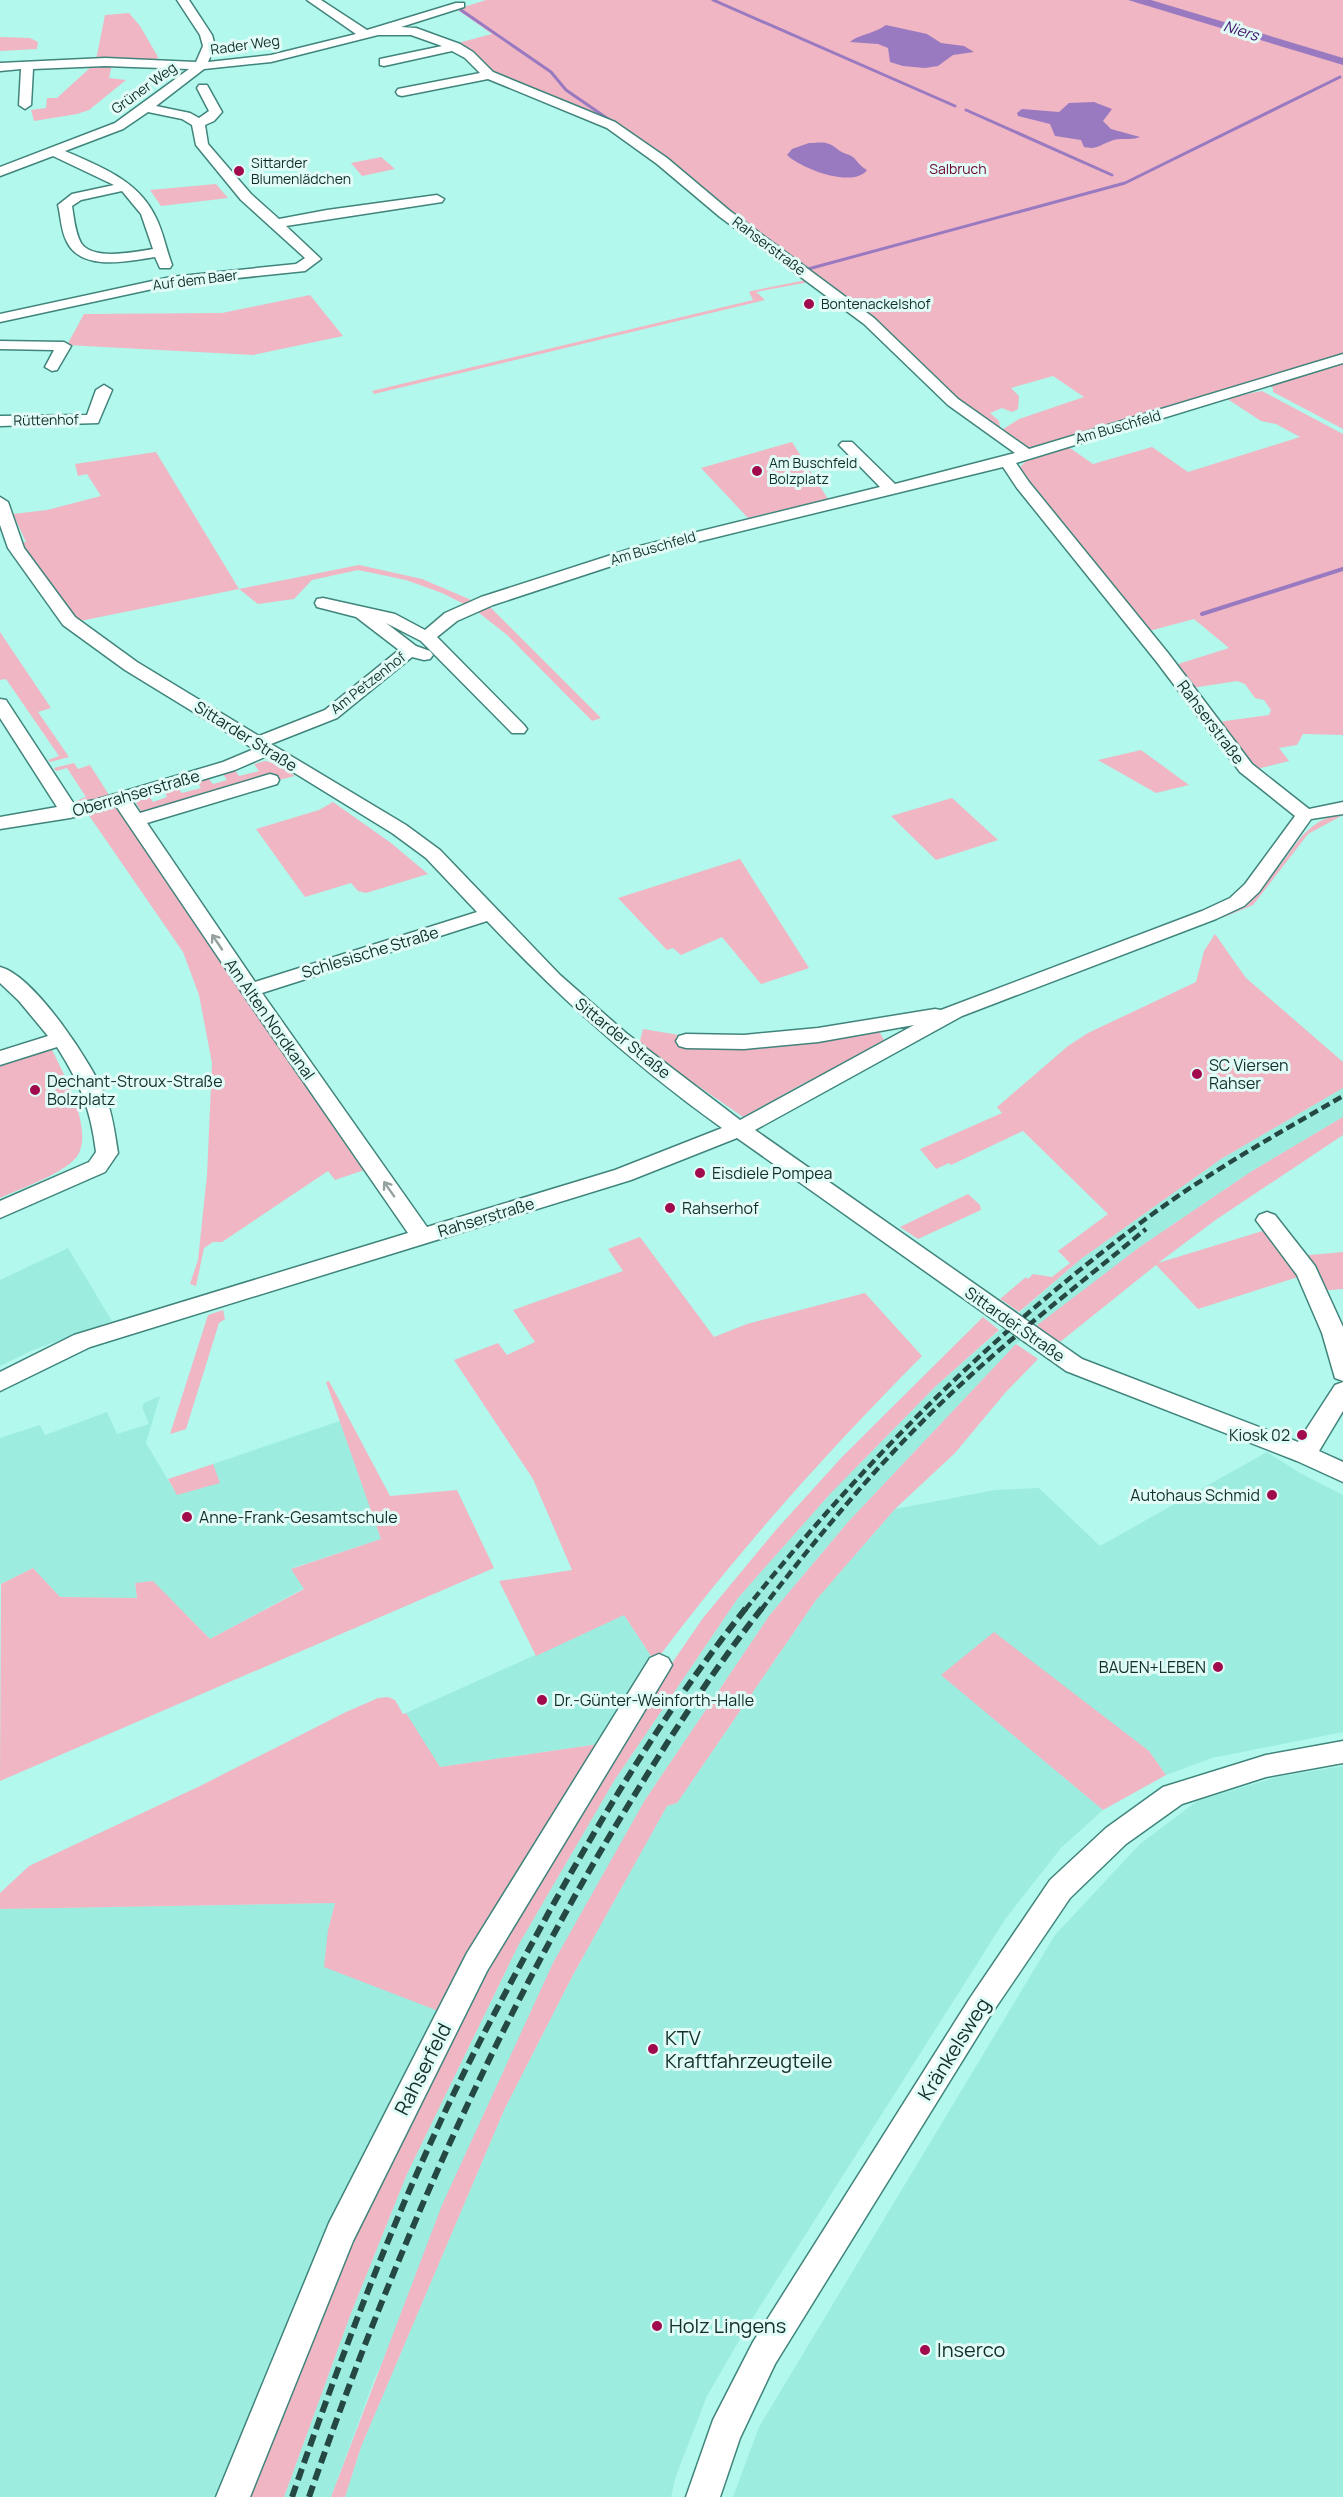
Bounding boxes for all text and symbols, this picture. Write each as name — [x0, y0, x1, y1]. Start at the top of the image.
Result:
water label: Niers — [1221, 15, 1262, 46]
street label: Rader Weg — [209, 30, 281, 59]
street label: Grüner Weg — [107, 57, 180, 118]
place label: Sittarder Blumenlädchen — [251, 153, 351, 188]
park label: Salbruch — [929, 159, 987, 178]
marker: Sittarder Blumenlädchen — [232, 164, 246, 178]
street label: Rahserstraße — [729, 212, 810, 279]
street label: Auf dem Baer — [151, 265, 239, 294]
place label: Bontenackelshof — [821, 294, 931, 313]
marker: Bontenackelshof — [802, 297, 816, 311]
street label: Am Buschfeld — [1073, 405, 1163, 448]
street label: Rüttenhof — [13, 409, 79, 430]
place label: Am Buschfeld Bolzplatz — [769, 453, 857, 488]
marker: Am Buschfeld Bolzplatz — [750, 464, 764, 478]
street label: Am Buschfeld — [608, 526, 698, 569]
street label: Am Petzenhof — [326, 647, 409, 718]
street label: Rahserstraße — [1172, 676, 1250, 768]
street label: Sittarder Straße — [190, 696, 302, 776]
street label: Oberrahserstraße — [70, 764, 202, 822]
street label: Schlesische Straße — [299, 921, 441, 983]
one-way arrow — [211, 934, 224, 951]
street label: Am Alten Nordkanal — [220, 954, 320, 1084]
street label: Sittarder Straße — [570, 993, 676, 1083]
place label: SC Viersen Rahser — [1209, 1054, 1288, 1094]
marker: SC Viersen Rahser — [1190, 1067, 1204, 1081]
place label: Dechant-Stroux-Straße Bolzplatz — [47, 1070, 223, 1110]
marker: Dechant-Stroux-Straße Bolzplatz — [28, 1083, 42, 1097]
place label: Eisdiele Pompea — [712, 1162, 832, 1184]
marker: Eisdiele Pompea — [693, 1166, 707, 1180]
one-way arrow — [383, 1181, 395, 1197]
street label: Rahserstraße — [435, 1192, 537, 1242]
place label: Rahserhof — [682, 1197, 759, 1219]
marker: Rahserhof — [663, 1201, 677, 1215]
street label: Sittarder Straße — [961, 1281, 1069, 1367]
place label: Kiosk 02 — [1229, 1424, 1290, 1446]
marker: Kiosk 02 — [1295, 1428, 1309, 1442]
place label: Autohaus Schmid — [1130, 1484, 1260, 1506]
marker: Autohaus Schmid — [1265, 1488, 1279, 1502]
place label: Anne-Frank-Gesamtschule — [199, 1506, 397, 1528]
marker: Anne-Frank-Gesamtschule — [180, 1510, 194, 1524]
place label: BAUEN+LEBEN — [1099, 1656, 1206, 1678]
marker: BAUEN+LEBEN — [1211, 1660, 1225, 1674]
place label: Dr.-Günter-Weinforth-Halle — [554, 1689, 754, 1711]
marker: Dr.-Günter-Weinforth-Halle — [535, 1693, 549, 1707]
street label: Kränkelsweg — [911, 1992, 996, 2105]
street label: Rahserfeld — [388, 2018, 457, 2119]
place label: KTV Kraftfahrzeugteile — [665, 2024, 832, 2074]
marker: KTV Kraftfahrzeugteile — [646, 2042, 660, 2056]
place label: Holz Lingens — [669, 2312, 786, 2339]
marker: Holz Lingens — [650, 2319, 664, 2333]
place label: Inserco — [937, 2336, 1006, 2363]
marker: Inserco — [918, 2343, 932, 2357]

